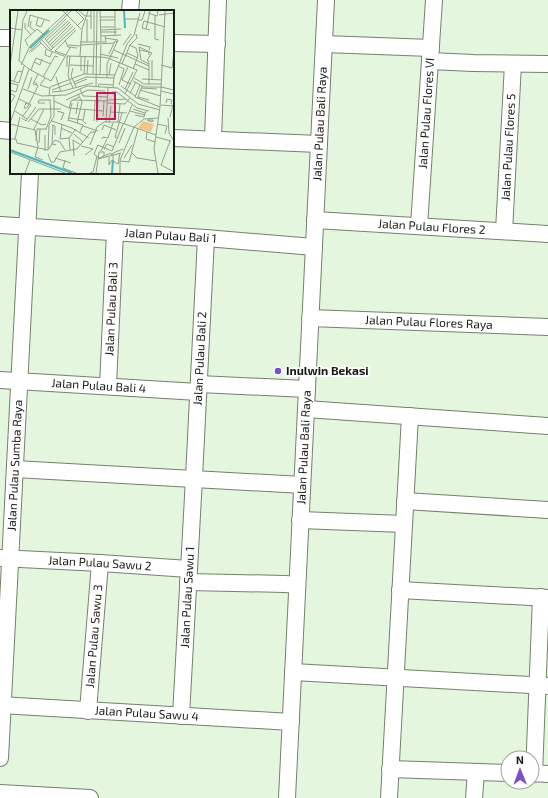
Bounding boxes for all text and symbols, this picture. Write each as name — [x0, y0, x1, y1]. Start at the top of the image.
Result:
inset map — [10, 10, 174, 174]
street label: Jalan Pulau Flores VI — [415, 57, 436, 169]
street label: Jalan Pulau Bali Raya — [309, 66, 329, 181]
street label: Jalan Pulau Flores 5 — [498, 93, 517, 201]
street label: Jalan Pulau Flores 2 — [378, 216, 486, 236]
street label: Jalan Pulau Bali 1 — [124, 225, 217, 245]
street label: Jalan Pulau Bali 3 — [101, 262, 120, 356]
street label: Jalan Pulau Bali 2 — [190, 311, 208, 406]
street label: Jalan Pulau Flores Raya — [365, 312, 493, 331]
place label: Inulwin Bekasi — [286, 363, 369, 377]
marker: Inulwin Bekasi — [273, 366, 283, 376]
street label: Jalan Pulau Bali 4 — [51, 375, 147, 395]
street label: Jalan Pulau Bali Raya — [293, 390, 313, 505]
street label: Jalan Pulau Sumba Raya — [4, 399, 24, 531]
street label: Jalan Pulau Sawu 1 — [177, 546, 196, 648]
street label: Jalan Pulau Sawu 2 — [48, 552, 152, 572]
street label: Jalan Pulau Sawu 3 — [82, 584, 104, 688]
street label: Jalan Pulau Sawu 4 — [94, 703, 199, 723]
north arrow — [500, 750, 540, 790]
text: N — [516, 753, 524, 766]

